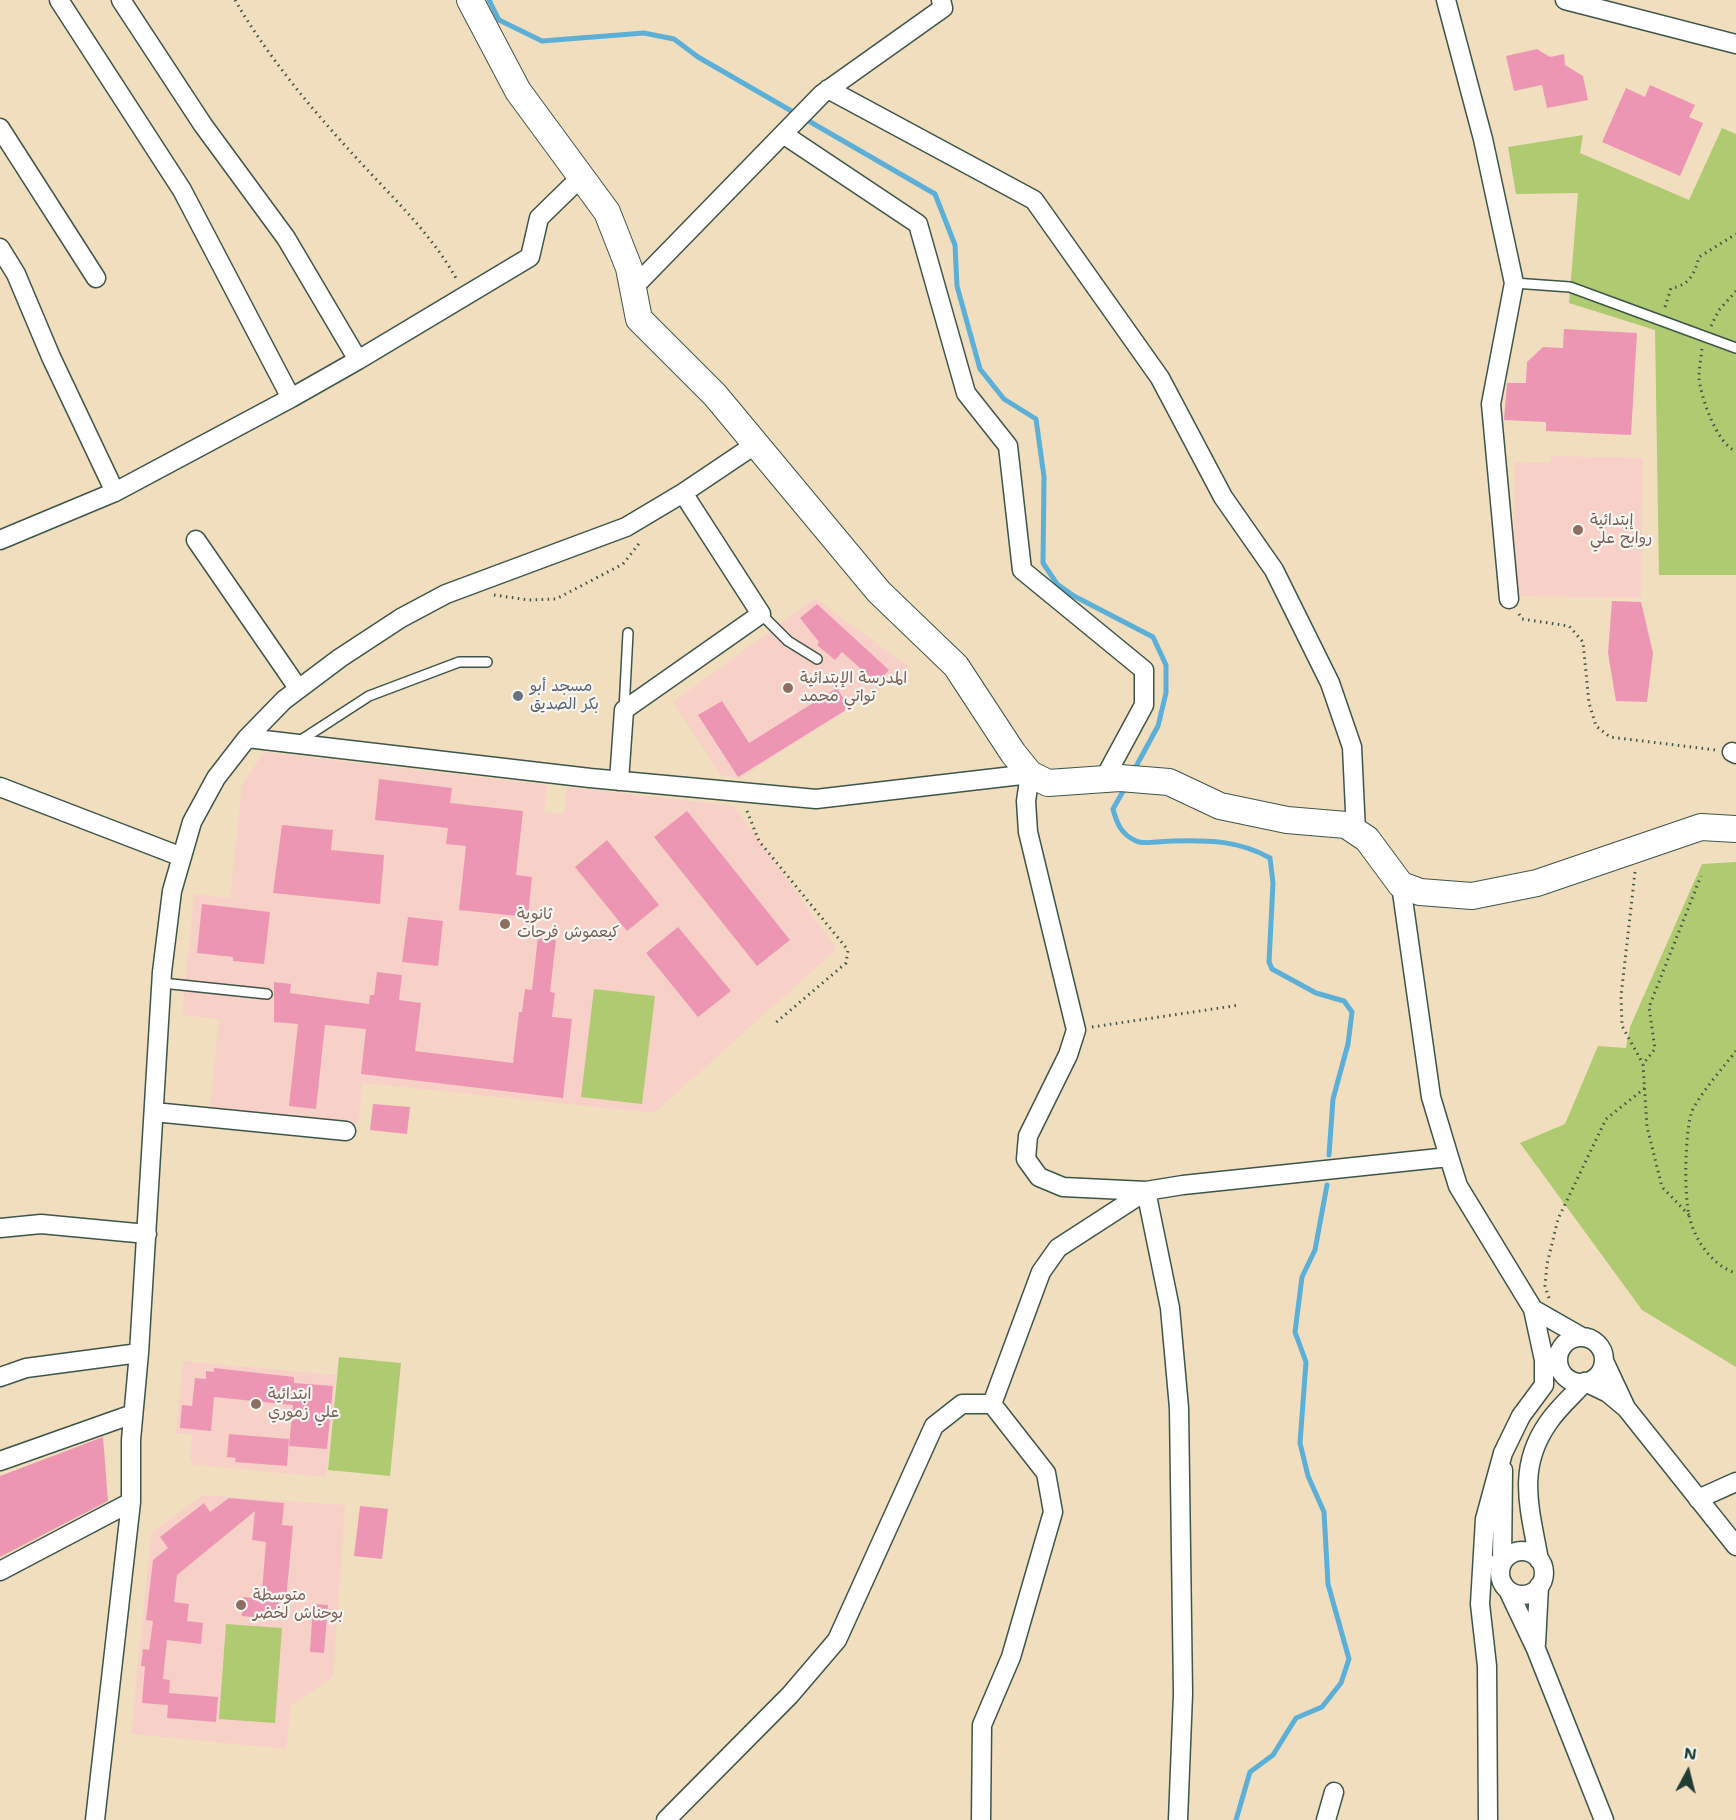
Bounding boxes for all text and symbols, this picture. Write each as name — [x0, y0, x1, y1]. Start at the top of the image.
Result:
place label: إبتدائية روابح علي — [1590, 511, 1652, 549]
marker: إبتدائية روابح علي — [1571, 523, 1585, 537]
place label: المدرسة الإبتدائية تواتي محمد — [800, 669, 907, 707]
place label: مسجد أبو بكر الصديق — [530, 677, 599, 715]
marker: المدرسة الإبتدائية تواتي محمد — [781, 681, 795, 695]
marker: مسجد أبو بكر الصديق — [511, 689, 525, 703]
place label: ثانوية كيعموش فرحات — [517, 905, 619, 943]
marker: ثانوية كيعموش فرحات — [498, 917, 512, 931]
place label: ابتدائية علي زموري — [268, 1385, 339, 1423]
marker: ابتدائية علي زموري — [249, 1397, 263, 1411]
place label: متوسطة بوحناش لخضر — [253, 1586, 343, 1624]
marker: متوسطة بوحناش لخضر — [234, 1598, 248, 1612]
north arrow — [1658, 1742, 1718, 1802]
text: N — [1683, 1742, 1698, 1765]

